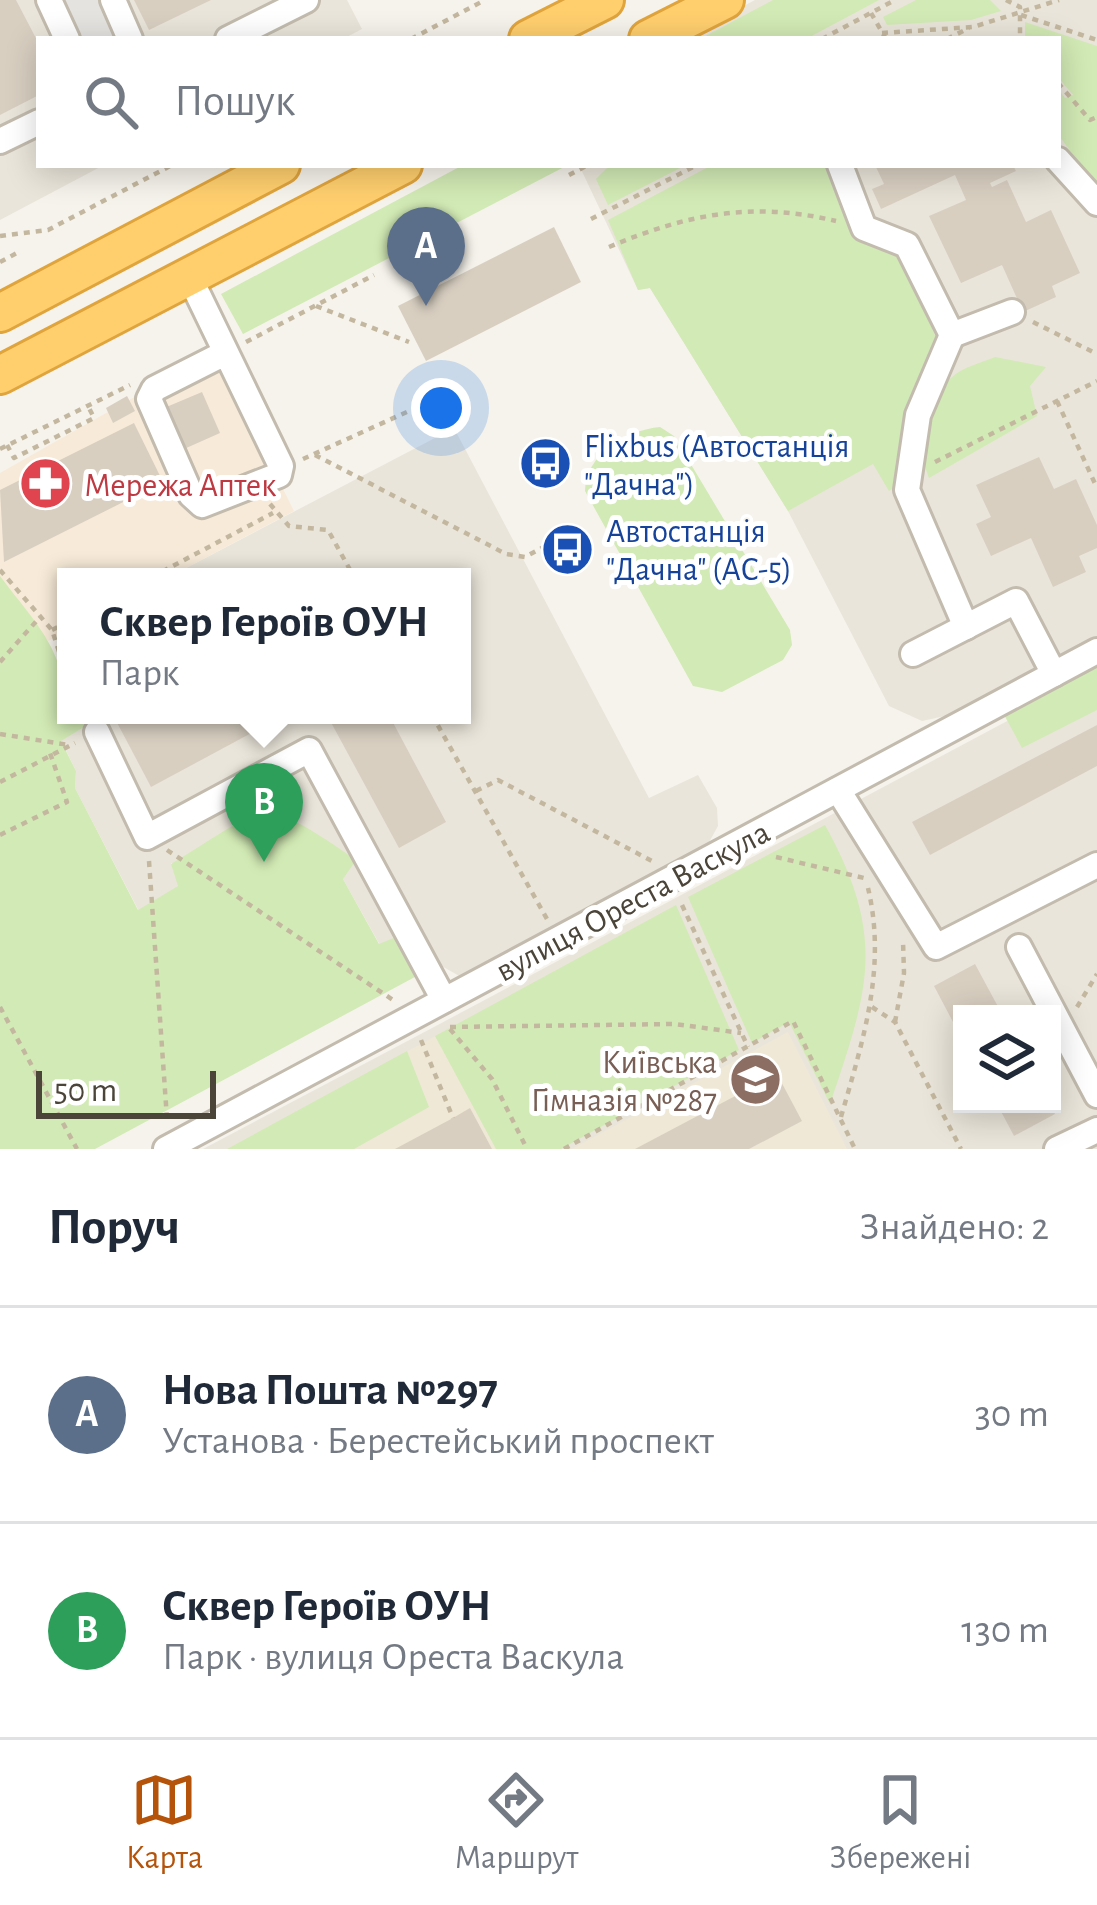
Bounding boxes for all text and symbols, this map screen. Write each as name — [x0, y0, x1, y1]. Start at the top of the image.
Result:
search box — [36, 36, 1061, 168]
icon: search — [78, 69, 144, 135]
text: Пошук — [174, 79, 295, 124]
pin: A — [387, 207, 465, 306]
your location — [411, 378, 471, 438]
place label: Flixbus (Автостанція "Дачна") — [584, 431, 849, 502]
bus stop icon: Flixbus (Автостанція "Дачна") — [517, 436, 573, 492]
pharmacy icon: Мережа Аптек — [17, 456, 73, 512]
place label: Мережа Аптек — [84, 470, 276, 503]
place label: Автостанція "Дачна" (АС-5) — [606, 516, 792, 587]
bus stop icon: Автостанція "Дачна" (АС-5) — [539, 521, 595, 577]
popup — [57, 568, 471, 724]
text: Сквер Героїв ОУН — [99, 600, 429, 645]
text: Парк — [99, 654, 180, 693]
pin: B — [225, 763, 303, 862]
street label: вулиця Ореста Васкула — [491, 816, 776, 988]
map controls — [953, 1005, 1061, 1113]
button: layers — [953, 1005, 1061, 1113]
place label: Київська Гімназія №287 — [531, 1047, 717, 1118]
school or university icon: Київська Гімназія №287 — [728, 1052, 784, 1108]
scale bar — [36, 1065, 216, 1118]
text: 50 m — [54, 1075, 117, 1108]
text: Поруч — [48, 1202, 180, 1253]
text: Знайдено: 2 — [860, 1208, 1049, 1247]
text: Нова Пошта №297 — [162, 1368, 498, 1413]
text: A — [75, 1395, 99, 1434]
text: 30 m — [975, 1395, 1049, 1434]
text: Установа · Берестейський проспект — [162, 1422, 714, 1461]
text: Сквер Героїв ОУН — [162, 1584, 491, 1629]
text: B — [76, 1611, 98, 1650]
text: 130 m — [961, 1611, 1049, 1650]
text: Парк · вулиця Ореста Васкула — [162, 1638, 624, 1677]
tab: Карта — [126, 1767, 203, 1879]
tab: Маршрут — [454, 1767, 578, 1879]
tab: Збережені — [830, 1767, 971, 1879]

